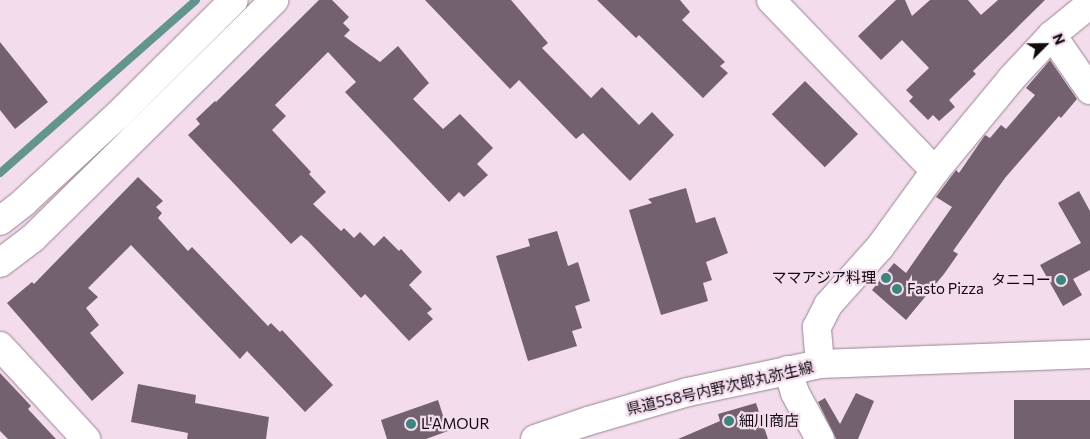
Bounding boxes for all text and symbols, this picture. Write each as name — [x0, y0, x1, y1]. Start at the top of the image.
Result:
north arrow — [1020, 20, 1070, 70]
text: N — [1049, 31, 1069, 47]
place label: ママアジア料理 — [771, 269, 876, 287]
place label: タニコー — [991, 271, 1051, 289]
marker: ママアジア料理 — [880, 272, 892, 284]
marker: タニコー — [1055, 274, 1067, 286]
place label: Fasto Pizza — [907, 280, 984, 298]
marker: Fasto Pizza — [891, 283, 903, 295]
street label: 県道558号内野次郎丸弥生線 — [625, 358, 815, 418]
place label: 細川商店 — [739, 412, 799, 430]
place label: L'AMOUR — [421, 415, 489, 433]
marker: 細川商店 — [723, 415, 735, 427]
marker: L'AMOUR — [405, 418, 417, 430]

